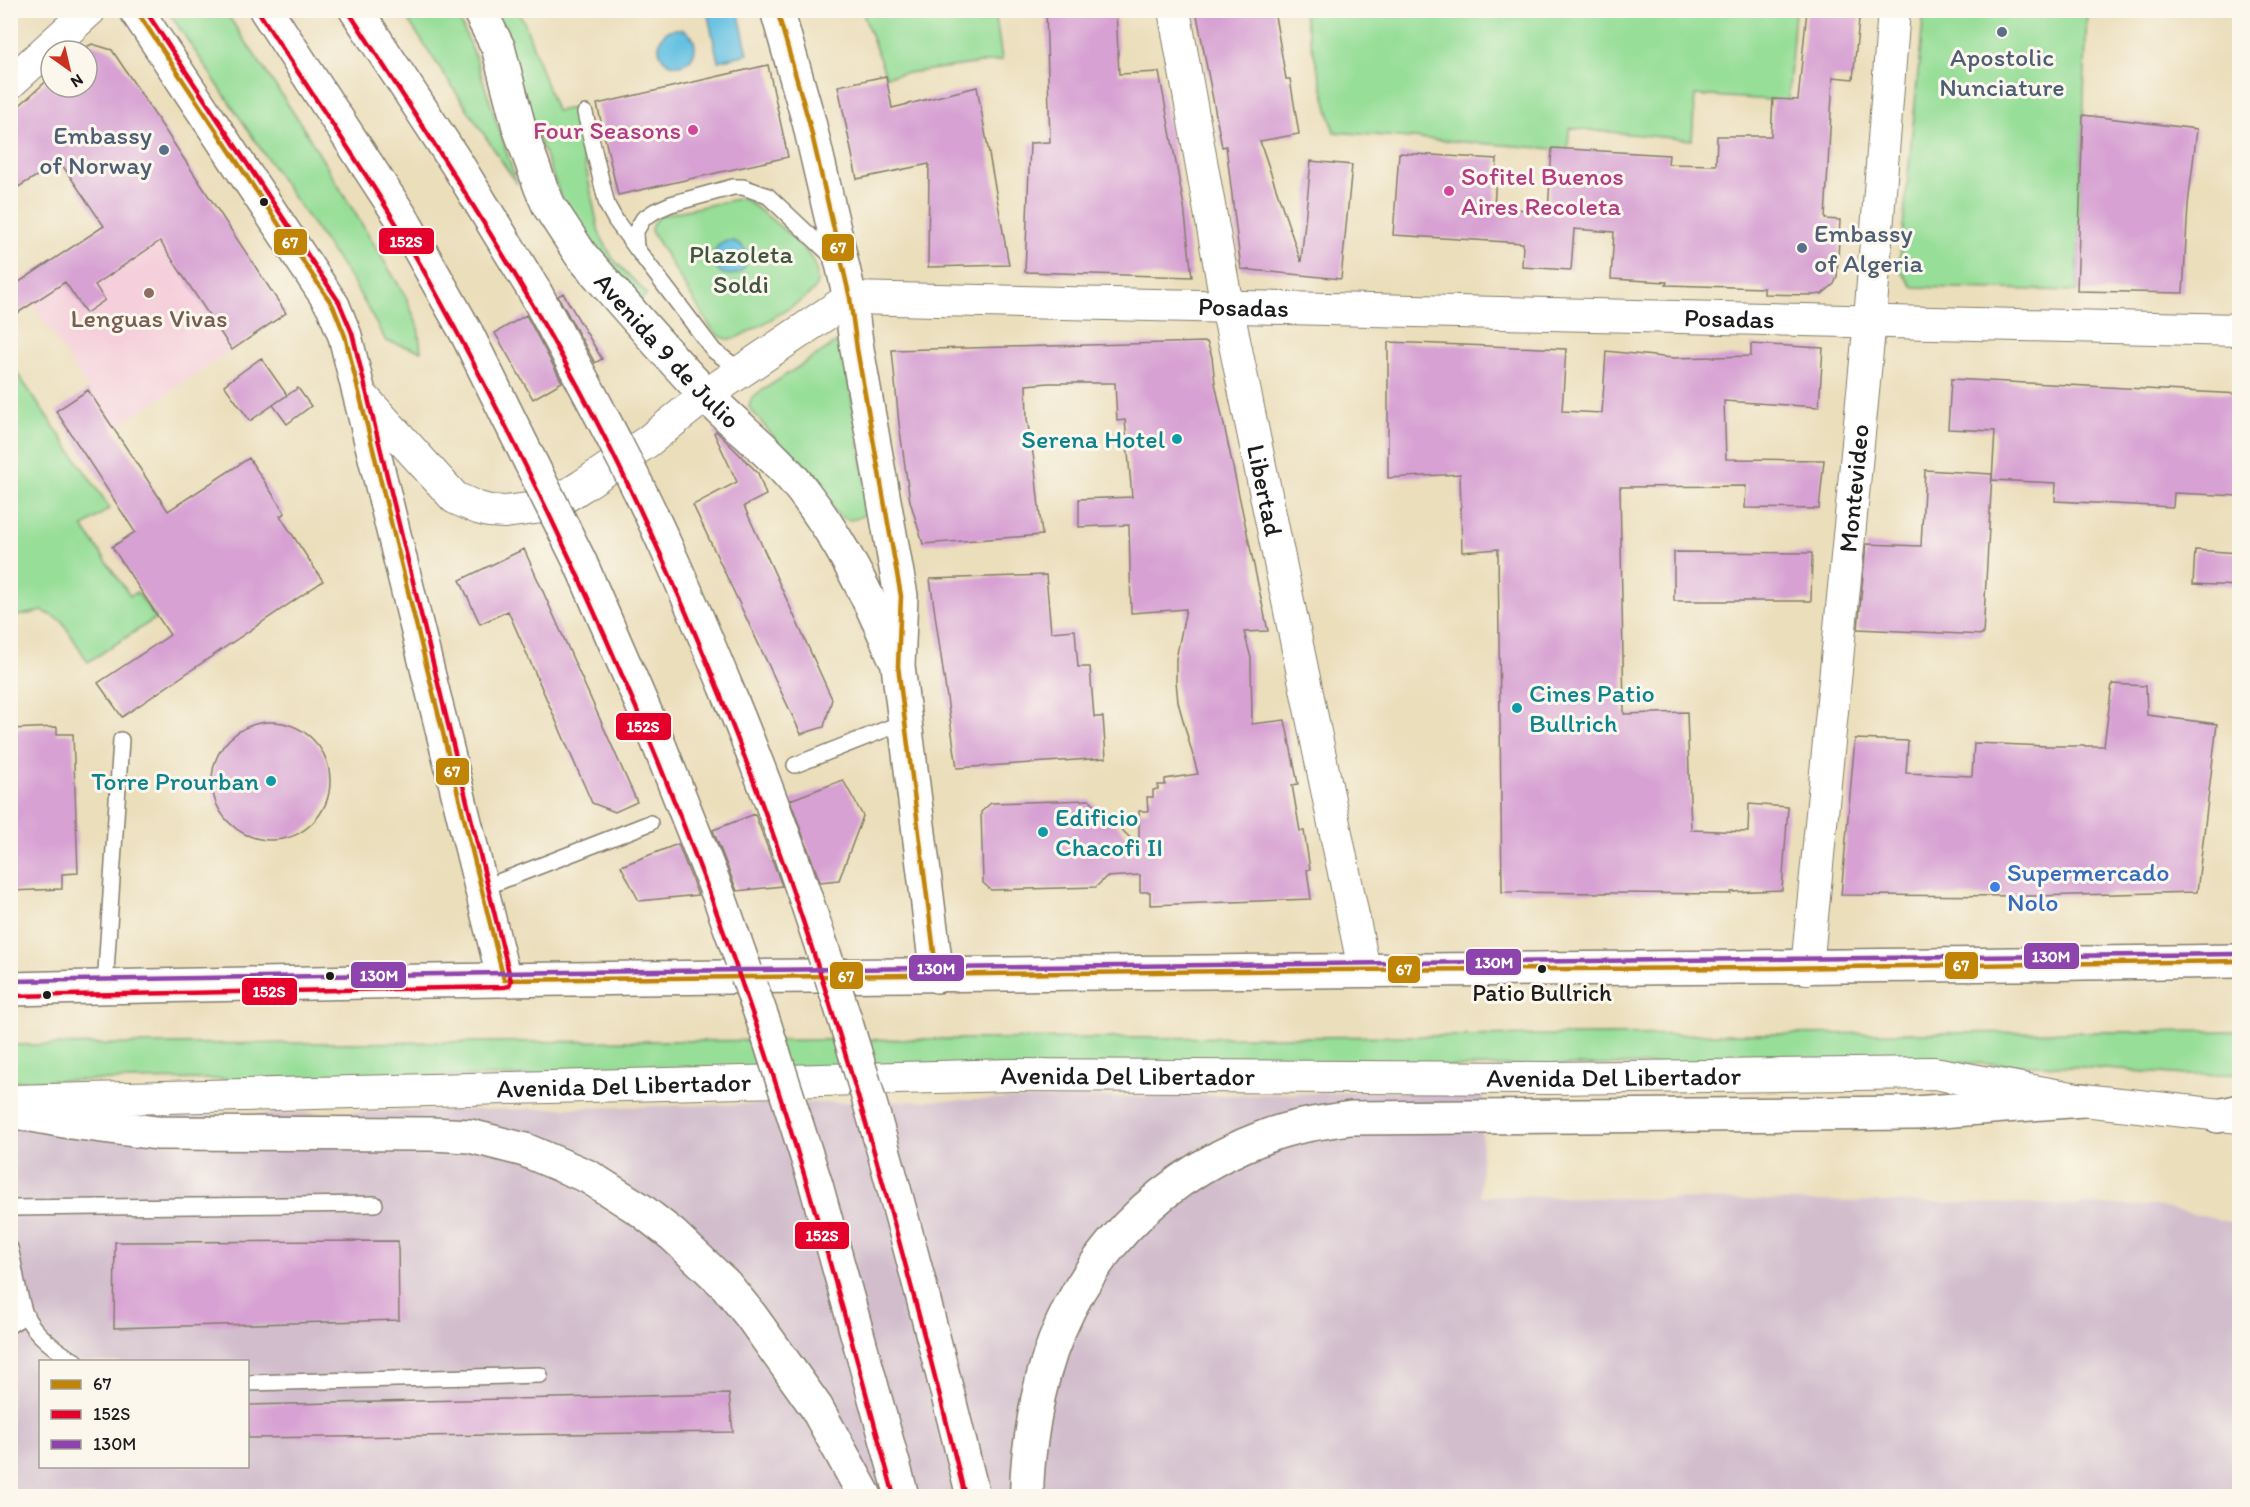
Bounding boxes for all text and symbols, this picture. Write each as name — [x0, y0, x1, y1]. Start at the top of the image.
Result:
marker: Apostolic Nunciature — [1995, 25, 2009, 39]
north arrow — [39, 39, 99, 99]
place label: Apostolic Nunciature — [1939, 41, 2065, 103]
text: N — [67, 70, 87, 92]
place label: Four Seasons — [533, 114, 681, 146]
place label: Embassy of Norway — [39, 119, 152, 181]
marker: Four Seasons — [686, 123, 700, 137]
marker: Embassy of Norway — [157, 143, 171, 157]
place label: Sofitel Buenos Aires Recoleta — [1461, 160, 1624, 222]
marker: Sofitel Buenos Aires Recoleta — [1442, 184, 1456, 198]
unlabelled marker — [258, 196, 270, 208]
place label: Embassy of Algeria — [1814, 217, 1923, 279]
line badge: 152S — [378, 227, 435, 255]
line badge: 67 — [273, 228, 308, 256]
text: 152S — [389, 232, 423, 251]
text: 67 — [282, 233, 298, 252]
line badge: 67 — [821, 233, 855, 262]
park label: Plazoleta Soldi — [689, 238, 793, 300]
text: 67 — [830, 238, 846, 257]
marker: Embassy of Algeria — [1795, 241, 1809, 255]
street label: Avenida 9 de Julio — [587, 266, 747, 436]
marker: Lenguas Vivas — [142, 286, 156, 300]
street label: Posadas — [1198, 290, 1289, 324]
street label: Posadas — [1683, 301, 1775, 335]
place label: Lenguas Vivas — [70, 302, 228, 334]
street label: Montevideo — [1831, 422, 1876, 554]
place label: Serena Hotel — [1021, 423, 1165, 455]
marker: Serena Hotel — [1170, 432, 1184, 446]
street label: Libertad — [1240, 442, 1290, 540]
place label: Cines Patio Bullrich — [1529, 677, 1655, 739]
marker: Cines Patio Bullrich — [1510, 701, 1524, 715]
line badge: 152S — [615, 712, 672, 741]
text: 152S — [626, 717, 660, 736]
line badge: 67 — [435, 757, 470, 786]
text: 67 — [444, 762, 460, 781]
place label: Torre Prourban — [91, 765, 259, 797]
marker: Torre Prourban — [264, 774, 278, 788]
place label: Edificio Chacofi II — [1055, 801, 1163, 863]
marker: Edificio Chacofi II — [1036, 825, 1050, 839]
place label: Supermercado Nolo — [2007, 856, 2169, 918]
marker: Supermercado Nolo — [1988, 880, 2002, 894]
line badge: 130M — [2023, 942, 2080, 970]
text: 130M — [2032, 947, 2070, 966]
line badge: 130M — [1465, 948, 1522, 976]
line badge: 67 — [1944, 951, 1979, 980]
text: 130M — [1475, 953, 1513, 972]
line badge: 130M — [908, 954, 965, 982]
line badge: 67 — [1387, 955, 1421, 984]
text: 67 — [1953, 956, 1969, 975]
text: 130M — [917, 959, 955, 978]
text: 67 — [1396, 960, 1412, 979]
line badge: 130M — [350, 961, 407, 989]
line badge: 67 — [829, 961, 864, 990]
marker: Patio Bullrich — [1536, 963, 1548, 975]
text: 130M — [360, 966, 398, 985]
text: 67 — [838, 967, 854, 986]
unlabelled marker — [324, 970, 336, 982]
line badge: 152S — [241, 977, 298, 1006]
place label: Patio Bullrich — [1472, 978, 1612, 1007]
text: 152S — [252, 982, 286, 1001]
unlabelled marker — [41, 989, 53, 1001]
street label: Avenida Del Libertador — [1000, 1059, 1256, 1092]
street label: Avenida Del Libertador — [1486, 1060, 1742, 1094]
street label: Avenida Del Libertador — [496, 1066, 752, 1104]
line badge: 152S — [794, 1221, 850, 1250]
text: 152S — [805, 1226, 839, 1245]
legend — [39, 1360, 249, 1468]
text: 67 — [93, 1373, 112, 1395]
text: 152S — [93, 1403, 130, 1425]
text: 130M — [93, 1433, 136, 1455]

